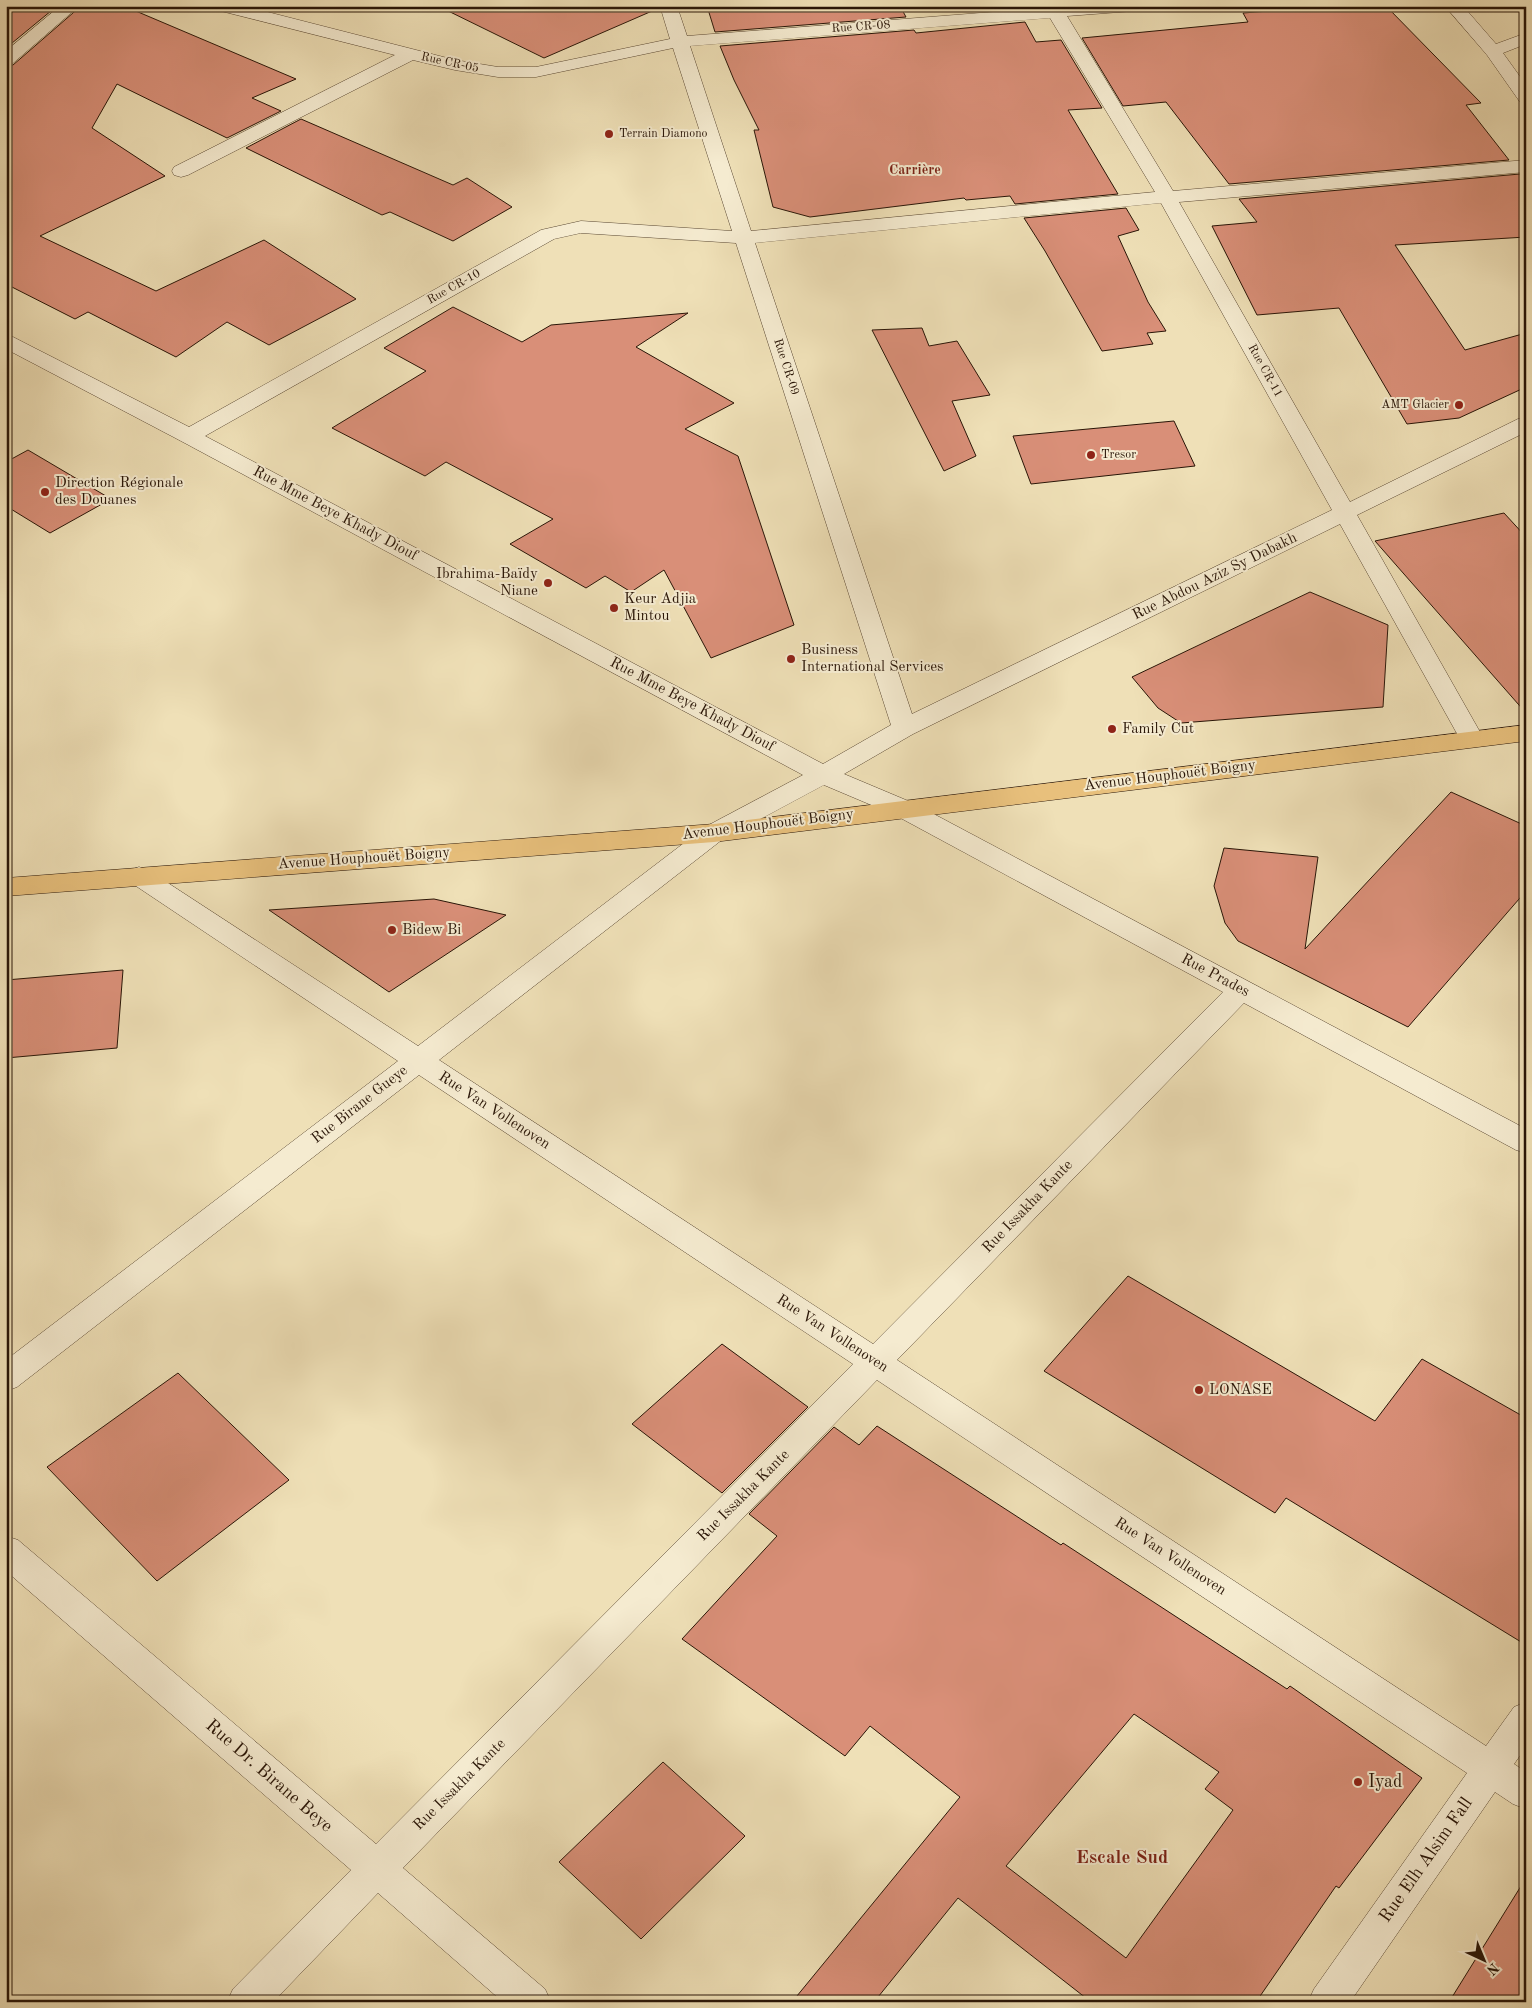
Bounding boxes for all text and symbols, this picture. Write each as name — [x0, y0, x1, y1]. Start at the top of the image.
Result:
street label: Rue CR-08 — [831, 19, 891, 35]
street label: Rue CR-05 — [420, 50, 480, 75]
marker: Terrain Diamono — [603, 128, 615, 140]
place label: Terrain Diamono — [619, 128, 708, 140]
district label: Carrière — [889, 163, 941, 177]
street label: Rue CR-10 — [425, 267, 483, 307]
street label: Rue CR-09 — [771, 337, 801, 397]
street label: Rue CR-11 — [1245, 342, 1285, 400]
place label: AMT Glacier — [1381, 399, 1449, 411]
marker: AMT Glacier — [1453, 399, 1465, 411]
marker: Tresor — [1085, 449, 1097, 461]
place label: Tresor — [1101, 449, 1136, 461]
street label: Rue Mme Beye Khady Diouf — [250, 464, 421, 564]
place label: Direction Régionale des Douanes — [55, 476, 183, 508]
marker: Direction Régionale des Douanes — [39, 486, 51, 498]
street label: Rue Abdou Aziz Sy Dabakh — [1130, 531, 1300, 623]
place label: Ibrahima-Baïdy Niane — [436, 567, 538, 599]
marker: Ibrahima-Baïdy Niane — [542, 577, 554, 589]
place label: Keur Adjia Mintou — [624, 592, 697, 624]
marker: Keur Adjia Mintou — [608, 602, 620, 614]
place label: Business International Services — [801, 643, 944, 675]
marker: Business International Services — [785, 653, 797, 665]
street label: Rue Mme Beye Khady Diouf — [607, 655, 778, 755]
place label: Family Cut — [1122, 722, 1194, 737]
marker: Family Cut — [1106, 723, 1118, 735]
street label: Avenue Houphouët Boigny — [1083, 758, 1257, 794]
street label: Avenue Houphouët Boigny — [681, 807, 855, 843]
street label: Avenue Houphouët Boigny — [277, 845, 451, 873]
place label: Bidew Bi — [402, 923, 461, 938]
marker: Bidew Bi — [386, 924, 398, 936]
street label: Rue Prades — [1178, 952, 1252, 1000]
street label: Rue Birane Gueye — [309, 1063, 411, 1147]
street label: Rue Van Vollenoven — [436, 1069, 552, 1153]
street label: Rue Issakha Kante — [980, 1158, 1076, 1256]
street label: Rue Van Vollenoven — [774, 1292, 890, 1376]
place label: LONASE — [1209, 1383, 1272, 1398]
marker: LONASE — [1193, 1384, 1205, 1396]
street label: Rue Issakha Kante — [695, 1447, 793, 1545]
street label: Rue Van Vollenoven — [1112, 1515, 1228, 1599]
street label: Rue Dr. Birane Beye — [202, 1716, 336, 1836]
street label: Rue Issakha Kante — [411, 1736, 509, 1834]
place label: Iyad — [1368, 1773, 1402, 1791]
marker: Iyad — [1352, 1776, 1364, 1788]
street label: Rue Elh Alsim Fall — [1376, 1794, 1476, 1926]
district label: Escale Sud — [1076, 1849, 1168, 1868]
north arrow — [1460, 1936, 1510, 1986]
text: N — [1483, 1960, 1501, 1978]

